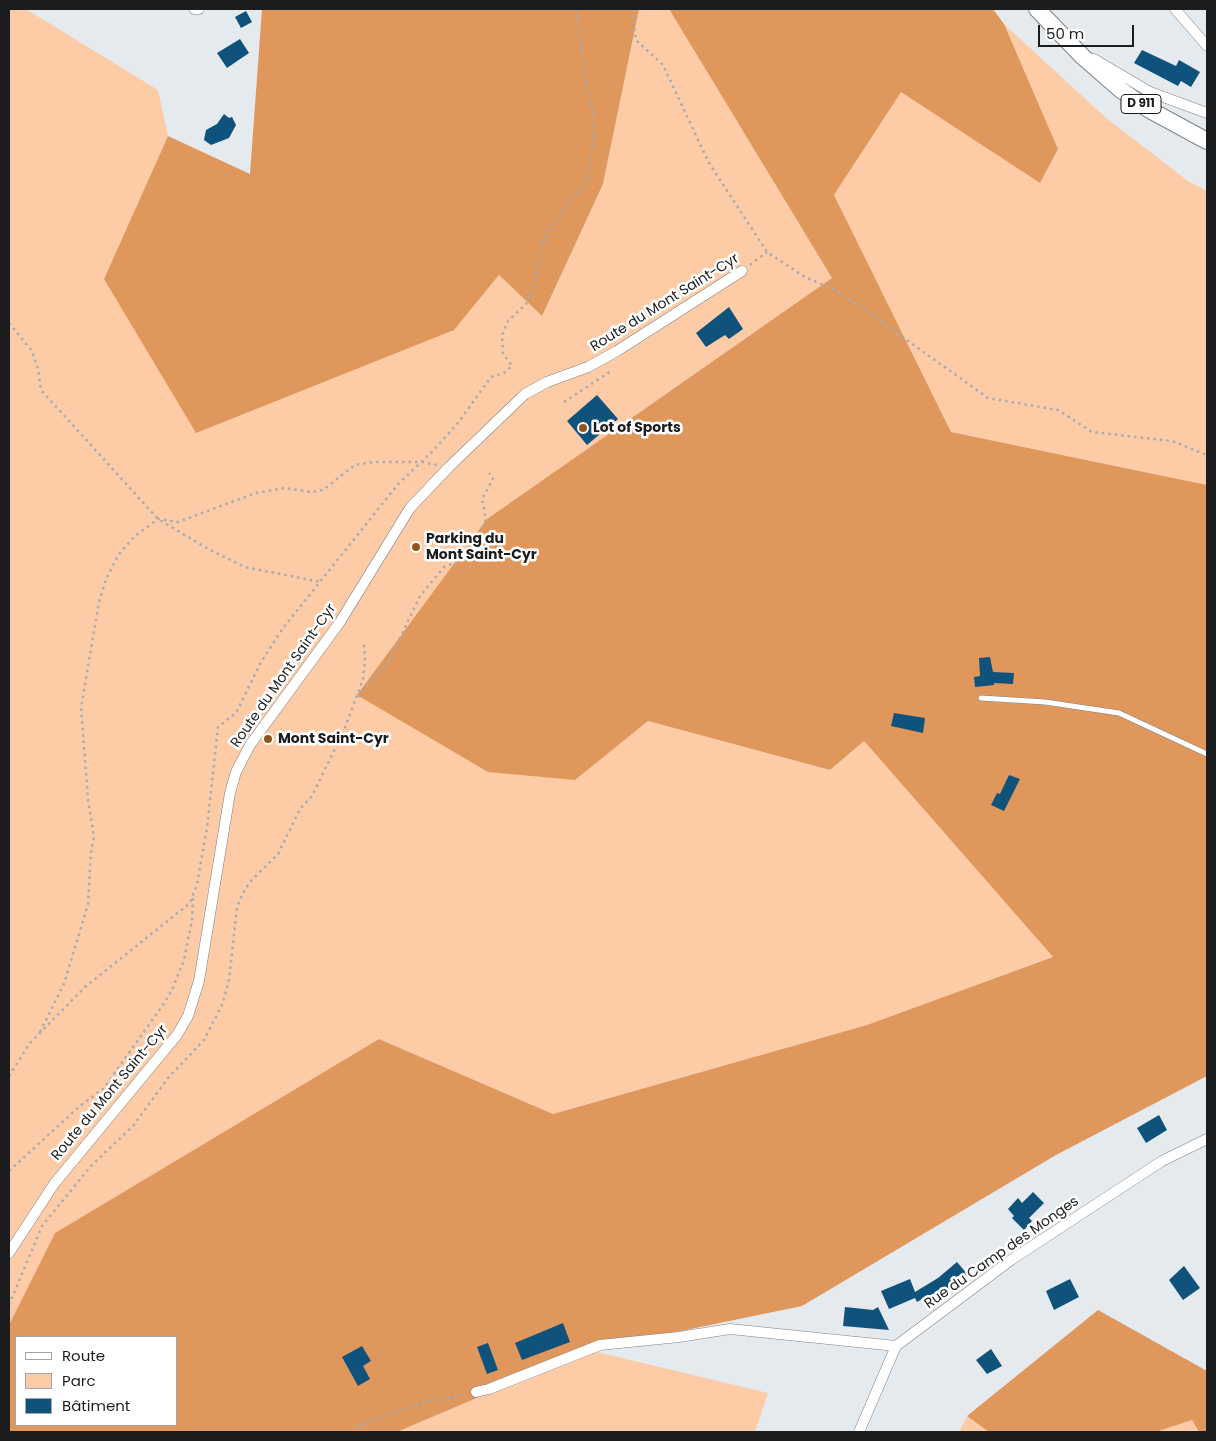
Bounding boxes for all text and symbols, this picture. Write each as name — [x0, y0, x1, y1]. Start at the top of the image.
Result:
scale bar — [1041, 15, 1137, 47]
text: 50 m — [1046, 23, 1084, 44]
road number: D 911 — [1121, 95, 1161, 114]
street label: Route du Mont Saint-Cyr — [588, 250, 742, 356]
place label: Lot of Sports — [593, 420, 681, 436]
marker: Lot of Sports — [577, 422, 589, 434]
place label: Parking du Mont Saint-Cyr — [426, 531, 537, 564]
marker: Parking du Mont Saint-Cyr — [410, 541, 422, 553]
street label: Route du Mont Saint-Cyr — [228, 601, 340, 751]
place label: Mont Saint-Cyr — [278, 731, 389, 747]
marker: Mont Saint-Cyr — [262, 733, 274, 745]
street label: Route du Mont Saint-Cyr — [48, 1022, 172, 1164]
street label: Rue du Camp des Monges — [922, 1193, 1082, 1313]
legend — [15, 1336, 178, 1426]
text: Route — [62, 1345, 105, 1366]
text: Parc — [62, 1370, 96, 1391]
text: Bâtiment — [62, 1395, 130, 1416]

